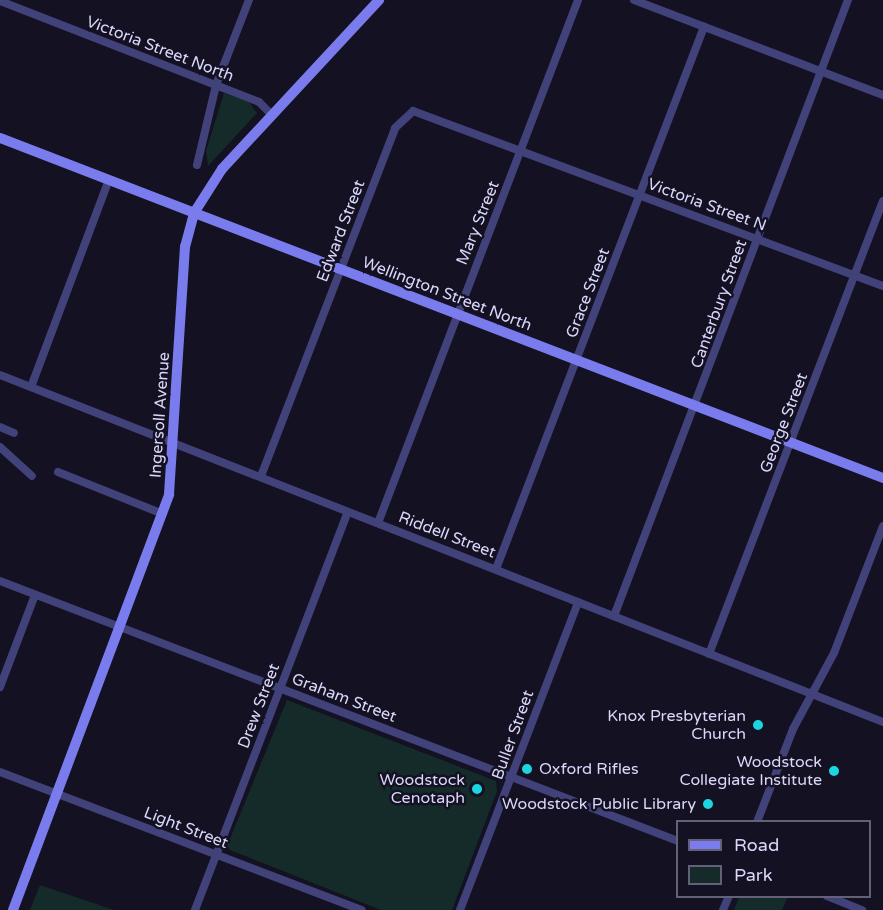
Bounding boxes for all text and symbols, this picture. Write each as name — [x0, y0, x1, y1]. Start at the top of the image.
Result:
street label: Victoria Street North — [83, 12, 237, 86]
street label: Victoria Street N — [645, 175, 769, 235]
street label: Edward Street — [313, 177, 369, 285]
street label: Mary Street — [452, 178, 504, 268]
street label: Canterbury Street — [687, 237, 751, 371]
street label: Grace Street — [562, 245, 614, 341]
street label: Wellington Street North — [359, 253, 535, 335]
street label: Ingersoll Avenue — [146, 351, 174, 479]
street label: George Street — [756, 370, 812, 476]
street label: Riddell Street — [396, 508, 498, 562]
street label: Drew Street — [234, 661, 284, 751]
street label: Graham Street — [289, 669, 399, 727]
street label: Buller Street — [488, 688, 538, 782]
place label: Knox Presbyterian Church — [607, 706, 746, 744]
marker: Knox Presbyterian Church — [751, 718, 765, 732]
place label: Woodstock Collegiate Institute — [680, 752, 822, 790]
place label: Oxford Rifles — [539, 759, 639, 779]
marker: Oxford Rifles — [520, 762, 534, 776]
marker: Woodstock Collegiate Institute — [827, 764, 841, 778]
place label: Woodstock Cenotaph — [379, 770, 465, 808]
marker: Woodstock Cenotaph — [470, 782, 484, 796]
place label: Woodstock Public Library — [502, 794, 696, 814]
marker: Woodstock Public Library — [701, 797, 715, 811]
street label: Light Street — [141, 803, 231, 853]
legend — [676, 820, 871, 898]
text: Road — [734, 834, 779, 856]
text: Park — [734, 864, 772, 886]

